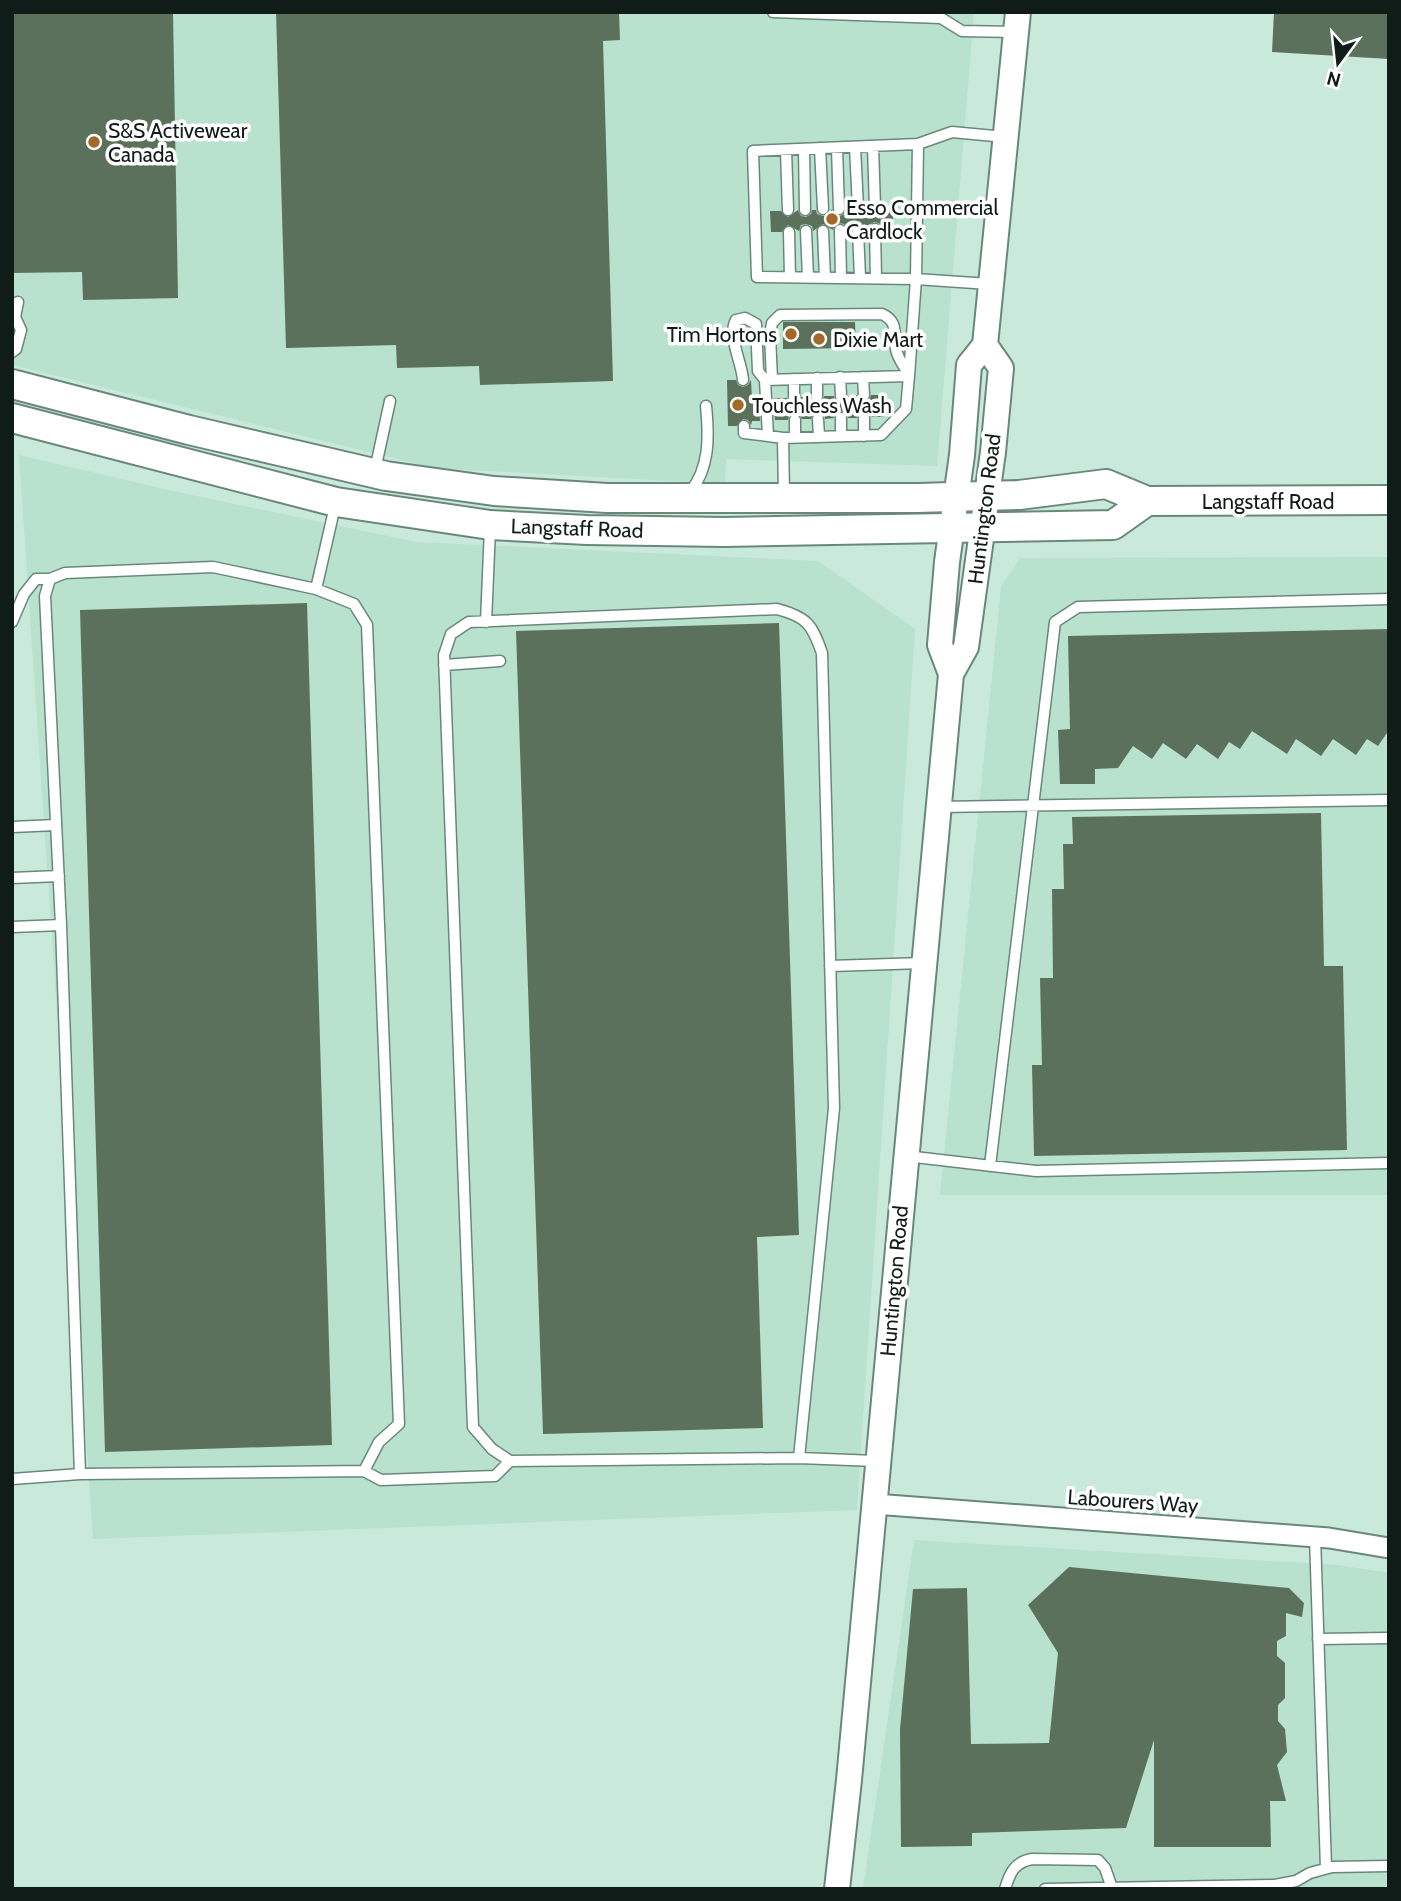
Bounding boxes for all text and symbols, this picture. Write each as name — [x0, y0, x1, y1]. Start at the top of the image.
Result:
north arrow — [1303, 28, 1373, 98]
text: N — [1324, 66, 1343, 92]
place label: S&S Activewear Canada — [108, 118, 248, 167]
marker: S&S Activewear Canada — [86, 134, 102, 150]
place label: Esso Commercial Cardlock — [846, 195, 998, 244]
marker: Esso Commercial Cardlock — [824, 211, 840, 227]
place label: Tim Hortons — [667, 322, 777, 347]
marker: Tim Hortons — [783, 326, 799, 342]
place label: Dixie Mart — [833, 327, 923, 352]
marker: Dixie Mart — [811, 331, 827, 347]
place label: Touchless Wash — [752, 393, 892, 418]
marker: Touchless Wash — [730, 397, 746, 413]
street label: Huntington Road — [962, 432, 1006, 586]
street label: Langstaff Road — [1202, 489, 1334, 514]
street label: Langstaff Road — [510, 513, 644, 543]
street label: Huntington Road — [875, 1204, 913, 1358]
street label: Labourers Way — [1067, 1484, 1200, 1518]

